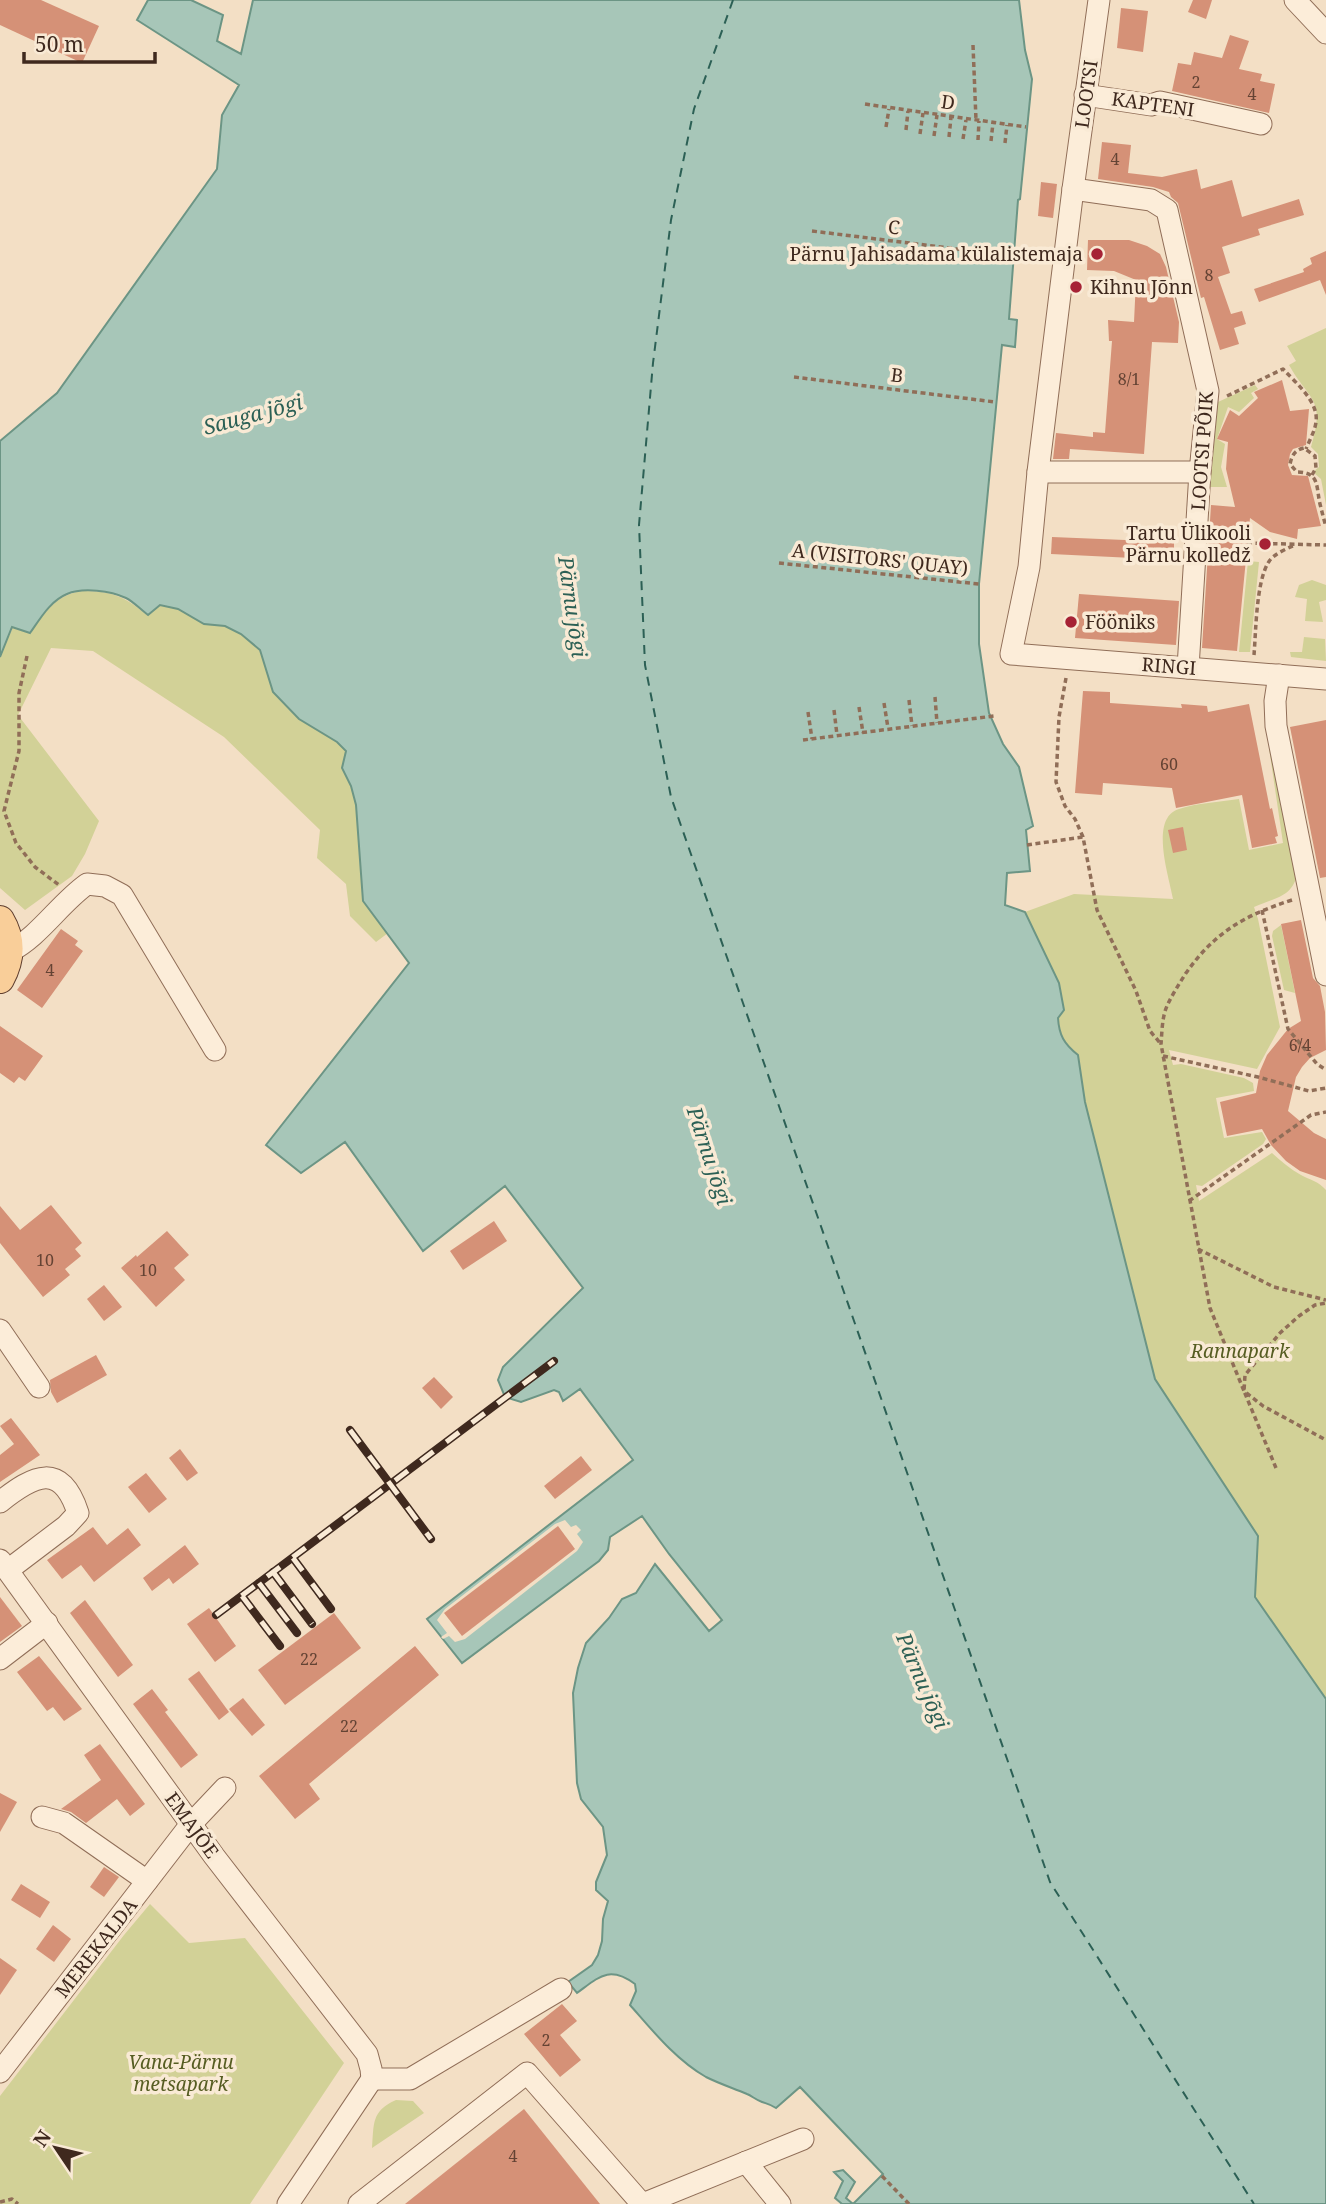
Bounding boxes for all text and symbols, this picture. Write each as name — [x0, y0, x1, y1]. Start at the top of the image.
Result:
scale bar — [24, 21, 156, 65]
text: 50 m — [35, 30, 84, 58]
street label: LOOTSI — [1068, 58, 1104, 130]
house number: 2 — [1192, 71, 1200, 93]
house number: 4 — [1248, 83, 1257, 105]
street label: KAPTENI — [1110, 85, 1196, 123]
street label: D — [939, 88, 957, 116]
house number: 4 — [1111, 148, 1120, 170]
street label: C — [887, 213, 902, 241]
place label: Pärnu Jahisadama külalistemaja — [790, 241, 1083, 267]
marker: Pärnu Jahisadama külalistemaja — [1089, 246, 1105, 262]
house number: 8 — [1205, 264, 1214, 286]
place label: Kihnu Jõnn — [1090, 274, 1193, 300]
marker: Kihnu Jõnn — [1068, 279, 1084, 295]
street label: B — [889, 361, 905, 389]
house number: 8/1 — [1118, 368, 1140, 390]
water label: Sauga jõgi — [200, 387, 306, 441]
street label: LOOTSI PÕIK — [1185, 390, 1219, 511]
place label: Tartu Ülikooli Pärnu kolledž — [1126, 520, 1251, 568]
marker: Tartu Ülikooli Pärnu kolledž — [1257, 536, 1273, 552]
street label: A (VISITORS' QUAY) — [791, 537, 969, 581]
water label: Pärnu jõgi — [552, 553, 594, 660]
place label: Fööniks — [1085, 609, 1155, 635]
marker: Fööniks — [1063, 614, 1079, 630]
street label: RINGI — [1141, 651, 1197, 681]
house number: 60 — [1160, 753, 1178, 775]
house number: 4 — [46, 959, 55, 981]
house number: 6/4 — [1289, 1034, 1311, 1056]
water label: Pärnu jõgi — [681, 1102, 739, 1209]
house number: 10 — [36, 1249, 54, 1271]
house number: 10 — [139, 1259, 157, 1281]
park label: Rannapark — [1189, 1338, 1291, 1364]
water label: Pärnu jõgi — [890, 1627, 956, 1734]
house number: 22 — [300, 1648, 318, 1670]
house number: 22 — [340, 1715, 358, 1737]
street label: EMAJÕE — [159, 1787, 225, 1863]
street label: MEREKALDA — [49, 1893, 143, 2003]
house number: 2 — [542, 2029, 550, 2051]
park label: Vana-Pärnu metsapark — [128, 2049, 234, 2097]
north arrow — [21, 2113, 91, 2183]
text: N — [27, 2125, 57, 2152]
house number: 4 — [509, 2145, 518, 2167]

